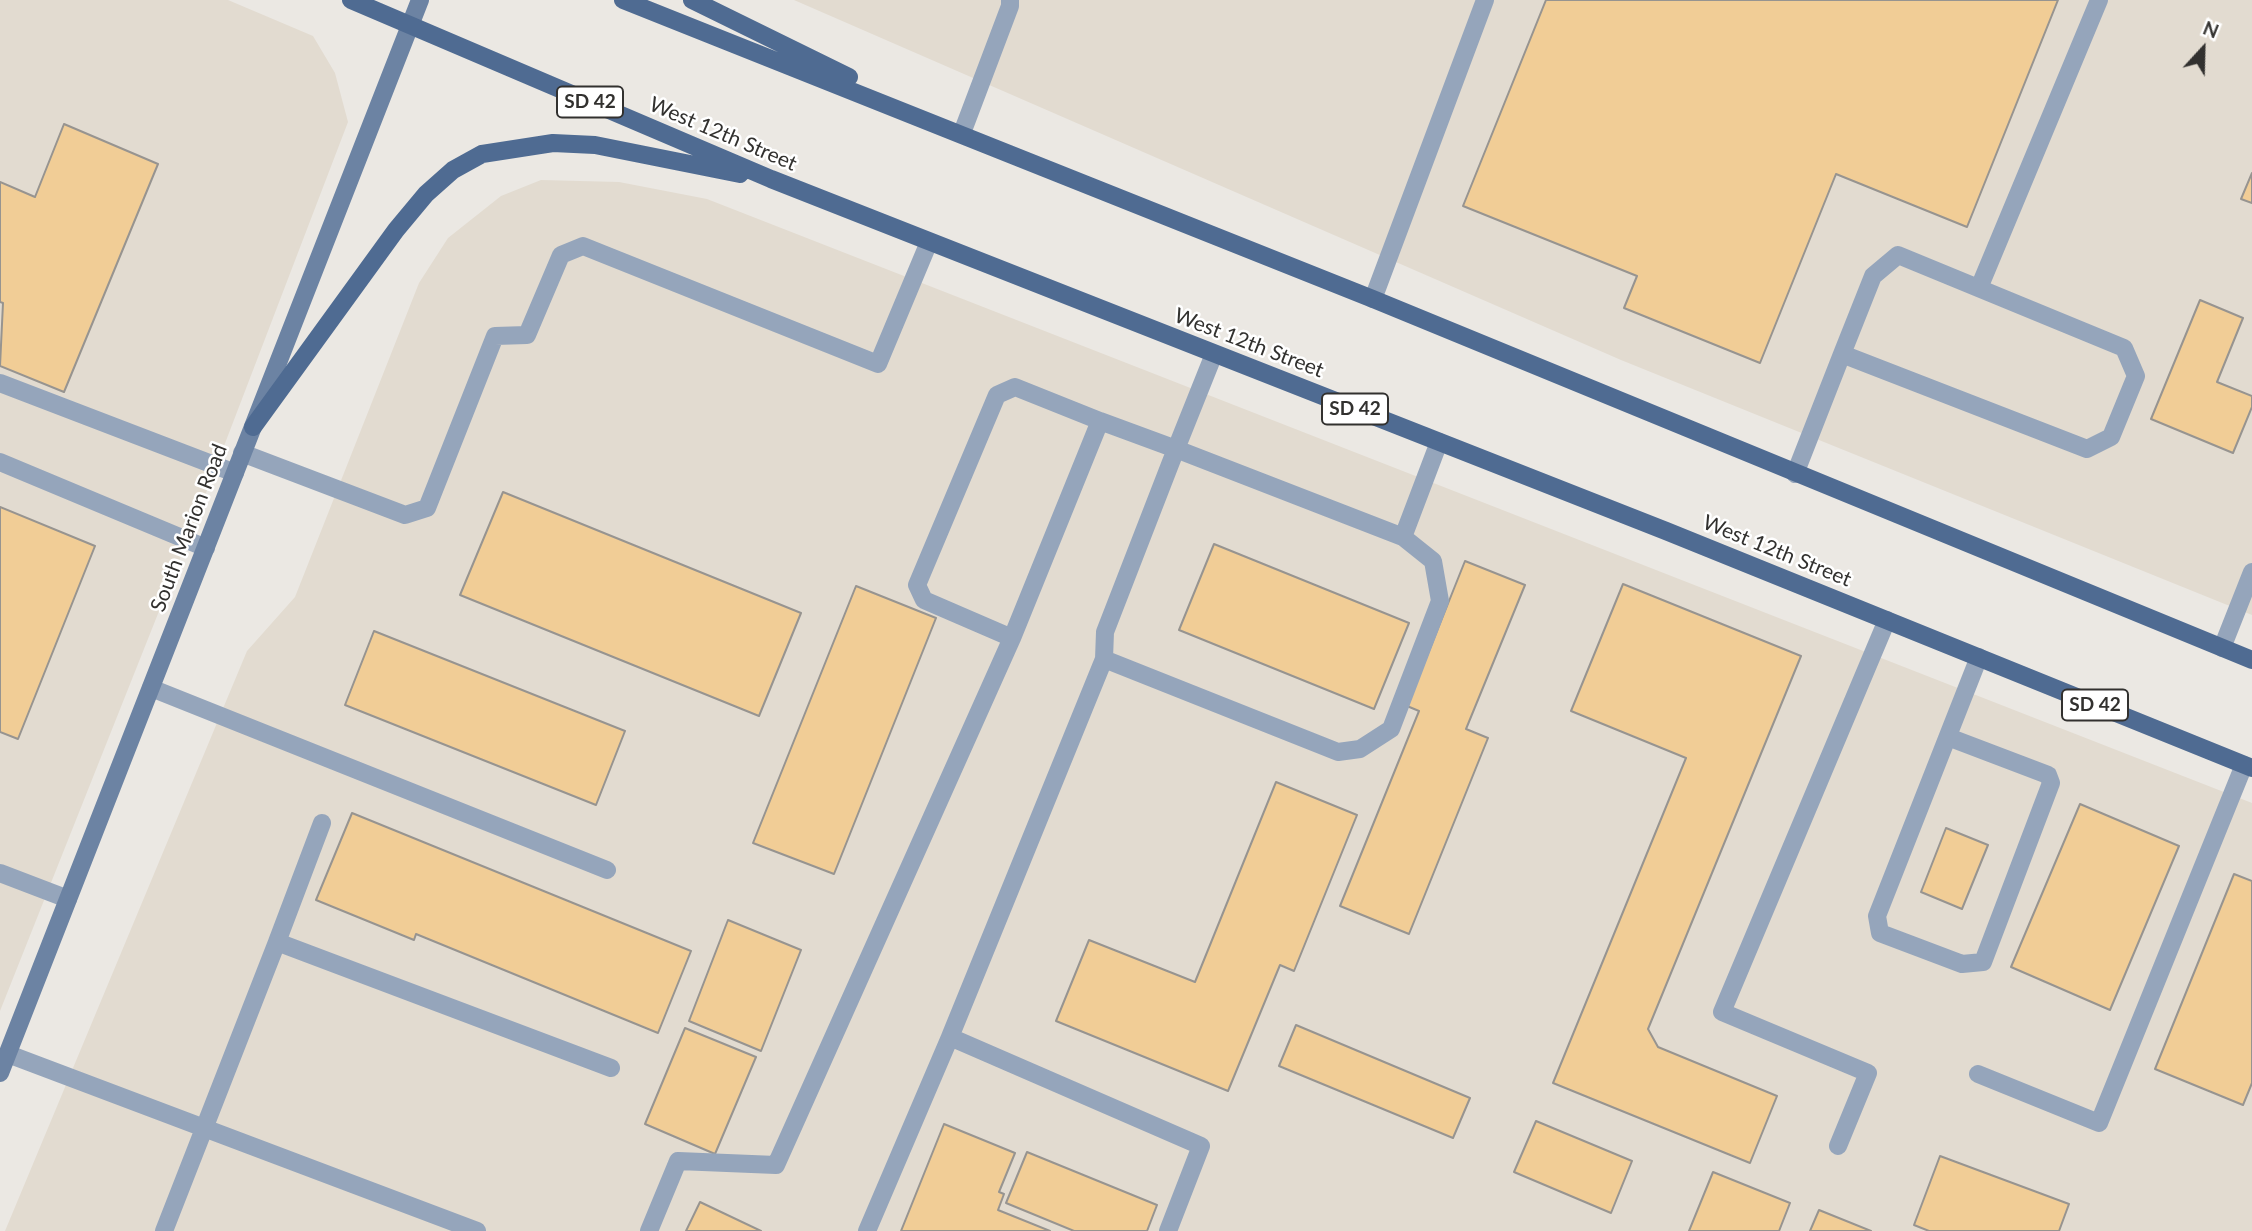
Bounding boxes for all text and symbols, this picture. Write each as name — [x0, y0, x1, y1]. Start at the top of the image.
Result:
north arrow — [2168, 14, 2238, 84]
text: N — [2200, 16, 2222, 42]
road number: SD 42 — [557, 86, 623, 118]
street label: West 12th Street — [645, 92, 801, 176]
street label: West 12th Street — [1171, 303, 1327, 383]
road number: SD 42 — [1322, 394, 1388, 424]
street label: South Marion Road — [145, 441, 233, 615]
street label: West 12th Street — [1699, 510, 1855, 592]
road number: SD 42 — [2062, 690, 2128, 720]

